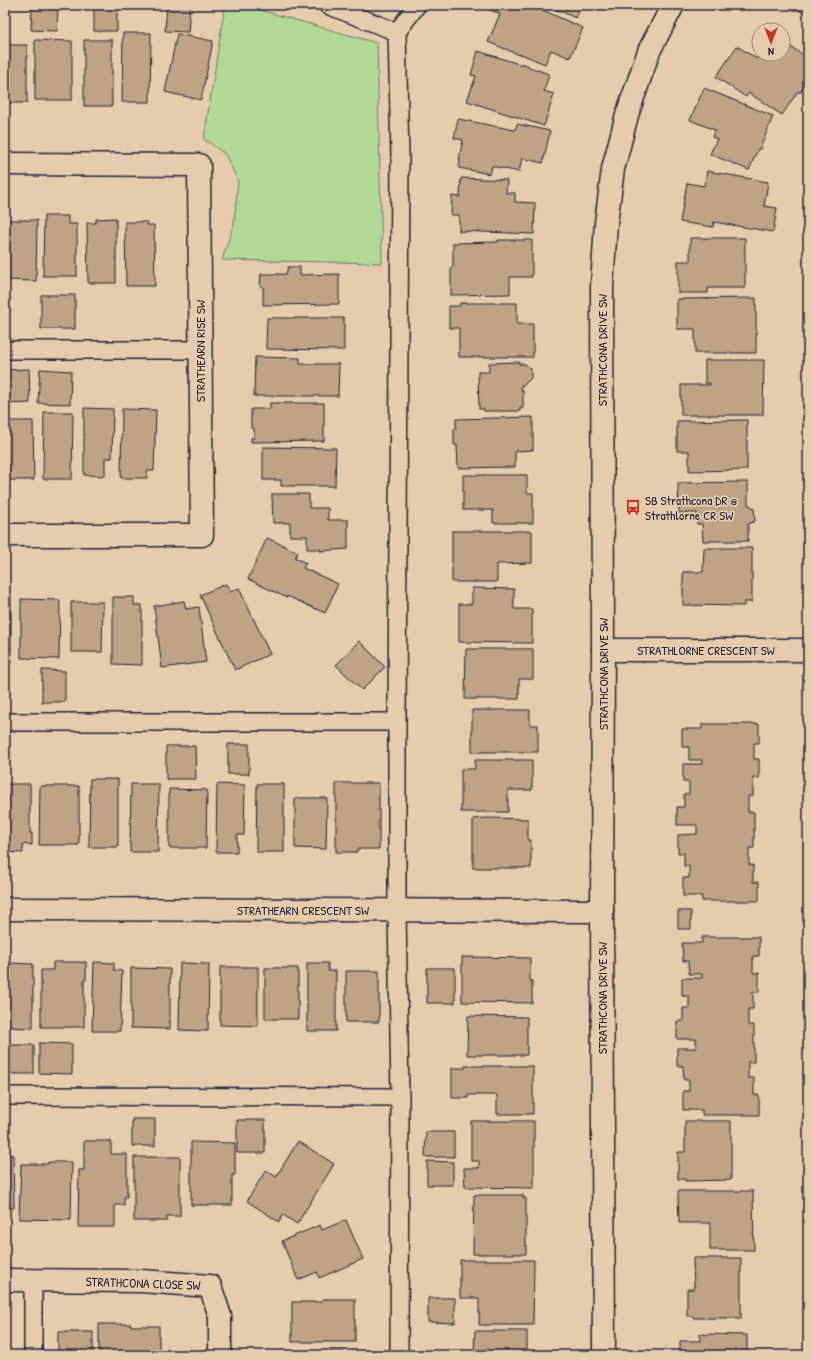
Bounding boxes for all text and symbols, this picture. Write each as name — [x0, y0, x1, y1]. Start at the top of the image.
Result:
north arrow — [751, 22, 791, 62]
text: N — [768, 45, 774, 59]
street label: STRATHCONA DRIVE SW — [593, 294, 611, 406]
street label: STRATHEARN RISE SW — [191, 300, 209, 402]
place label: SB Strathcona DR @ Strathlorne CR SW — [645, 491, 737, 524]
bus stop icon: SB Strathcona DR @ Strathlorne CR SW — [624, 498, 642, 516]
street label: STRATHCONA DRIVE SW — [594, 618, 612, 730]
street label: STRATHLORNE CRESCENT SW — [637, 641, 775, 659]
street label: STRATHEARN CRESCENT SW — [237, 901, 369, 919]
street label: STRATHCONA DRIVE SW — [593, 942, 611, 1054]
street label: STRATHCONA CLOSE SW — [85, 1272, 201, 1294]

